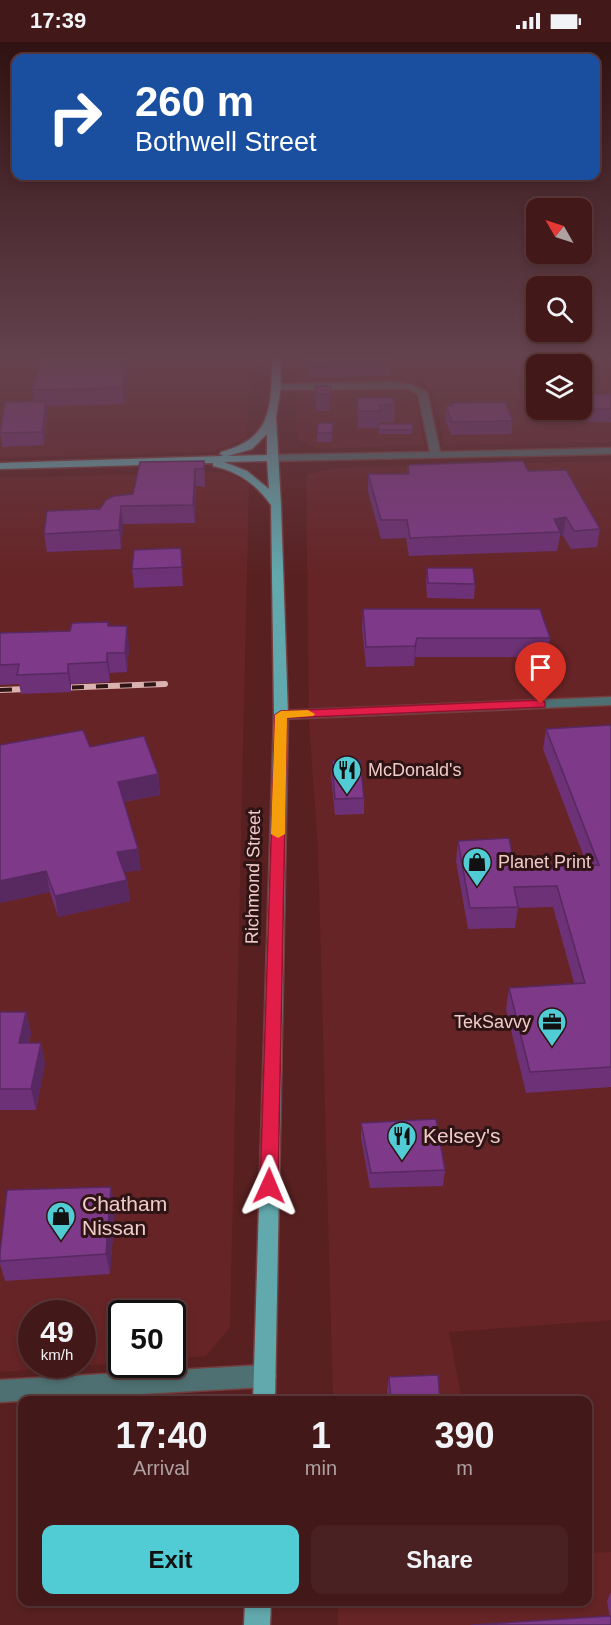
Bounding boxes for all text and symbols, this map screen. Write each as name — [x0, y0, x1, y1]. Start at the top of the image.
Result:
text: 17:39 — [30, 8, 86, 33]
icon: right — [36, 78, 114, 156]
text: 260 m — [135, 78, 254, 125]
text: Bothwell Street — [135, 127, 317, 157]
north arrow — [526, 198, 592, 264]
map controls — [526, 198, 592, 420]
button: search — [526, 276, 592, 342]
button: layers — [526, 354, 592, 420]
pin — [515, 642, 566, 704]
icon: arrive — [524, 651, 557, 684]
restaurant icon: McDonald's — [331, 754, 363, 796]
place label: McDonald's — [368, 760, 461, 780]
street label: Richmond Street — [242, 810, 264, 944]
shop icon: Planet Print — [461, 846, 493, 888]
place label: Planet Print — [498, 852, 591, 872]
office icon: TekSavvy — [536, 1006, 568, 1048]
place label: TekSavvy — [454, 1012, 531, 1032]
restaurant icon: Kelsey's — [386, 1120, 418, 1162]
place label: Kelsey's — [423, 1124, 501, 1147]
position arrow — [237, 1154, 301, 1218]
place label: Chatham Nissan — [82, 1192, 167, 1239]
shop icon: Chatham Nissan — [45, 1200, 77, 1242]
speed limit sign: 50 — [108, 1300, 186, 1378]
text: 49 — [40, 1315, 74, 1348]
text: km/h — [41, 1346, 73, 1363]
text: 17:40 — [115, 1415, 207, 1456]
text: 1 — [311, 1415, 331, 1456]
text: 390 — [434, 1415, 495, 1456]
text: Arrival — [133, 1457, 190, 1479]
text: min — [305, 1457, 337, 1479]
text: m — [456, 1457, 473, 1479]
button: Exit — [42, 1525, 299, 1594]
button: Share — [311, 1525, 568, 1594]

